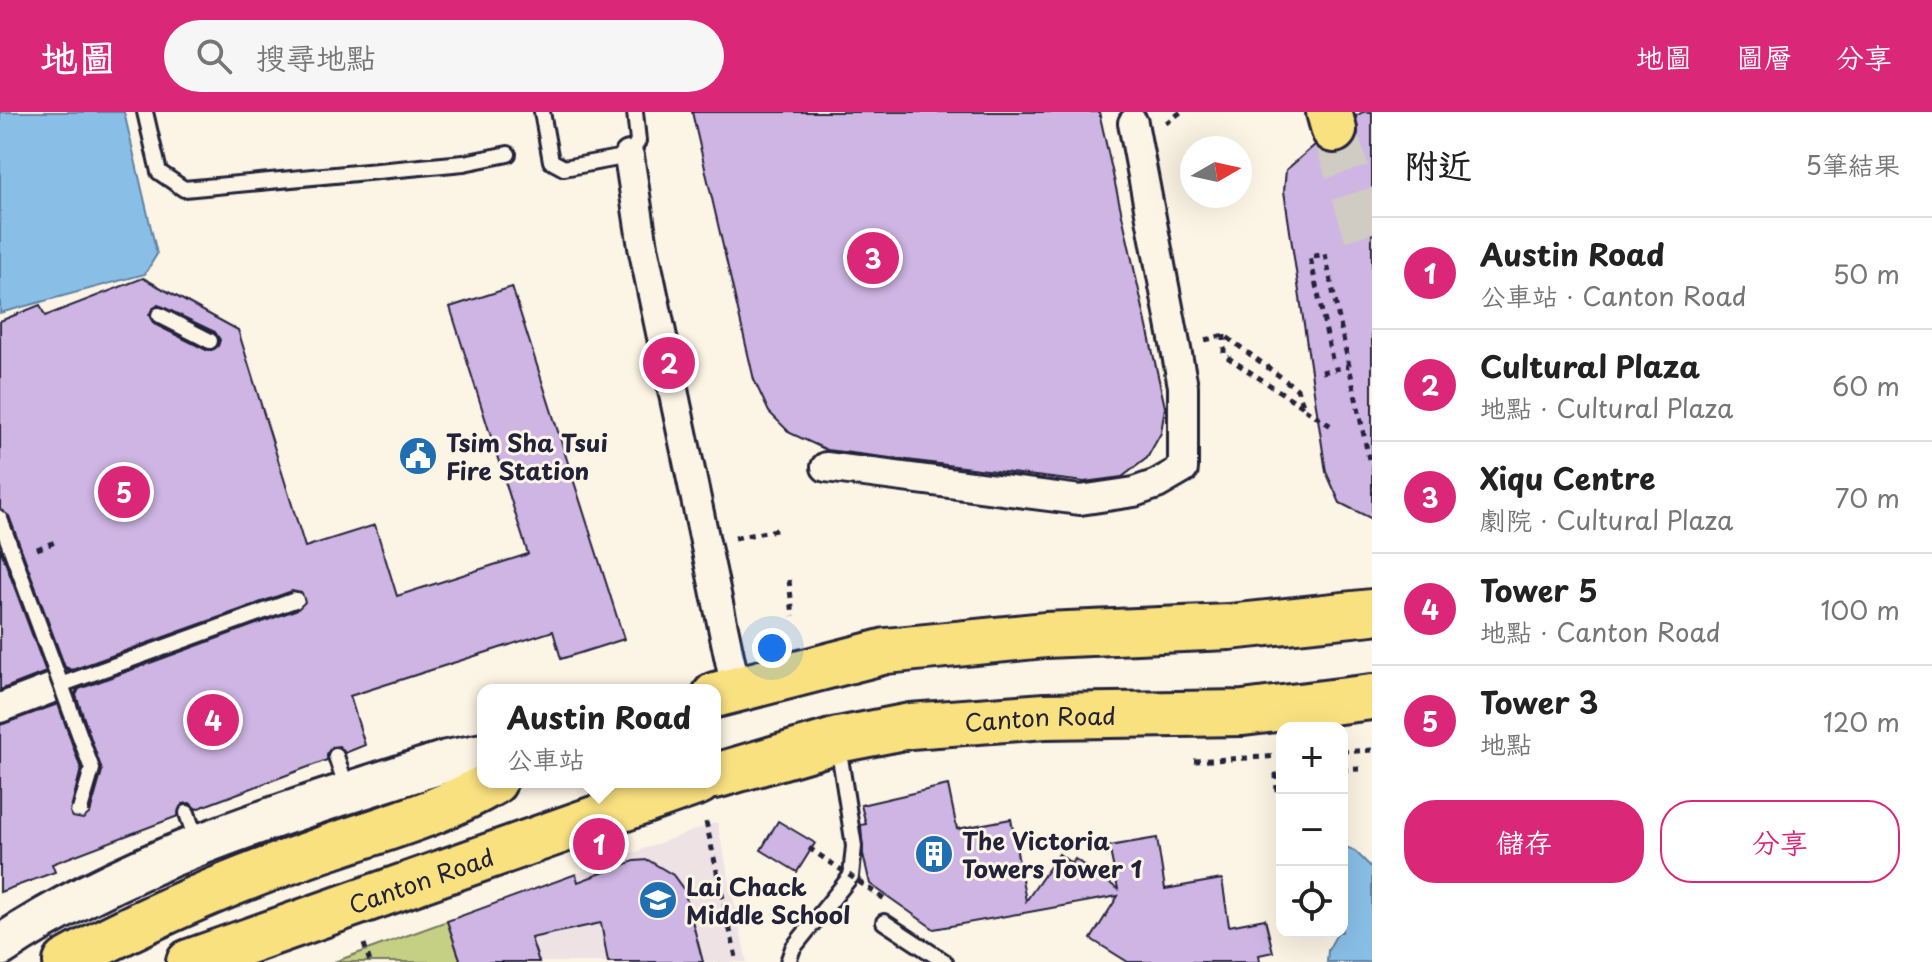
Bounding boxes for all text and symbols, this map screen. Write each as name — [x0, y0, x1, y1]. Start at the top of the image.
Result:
search box — [164, 20, 724, 92]
text: 地圖 — [40, 28, 116, 85]
icon: search — [192, 34, 236, 78]
text: 搜尋地點 — [256, 34, 376, 79]
text: 地圖 — [1636, 35, 1692, 78]
text: 圖層 — [1736, 35, 1792, 78]
text: 分享 — [1836, 35, 1892, 78]
north arrow — [1180, 136, 1252, 208]
text: 附近 — [1404, 138, 1472, 190]
text: 5筆結果 — [1805, 145, 1900, 184]
pin: 3 — [847, 228, 899, 288]
text: Austin Road — [1480, 231, 1665, 276]
text: 1 — [1424, 254, 1436, 293]
text: 50 m — [1833, 254, 1900, 293]
text: 公車站 · Canton Road — [1480, 276, 1747, 315]
pin: 2 — [643, 333, 695, 393]
text: Cultural Plaza — [1480, 343, 1700, 388]
text: 2 — [1421, 366, 1439, 405]
text: 60 m — [1832, 366, 1900, 405]
text: 地點 · Cultural Plaza — [1480, 388, 1733, 427]
place label: Tsim Sha Tsui Fire Station — [446, 424, 608, 488]
public building icon: Tsim Sha Tsui Fire Station — [397, 435, 439, 477]
text: Xiqu Centre — [1480, 455, 1655, 500]
pin: 5 — [98, 462, 150, 522]
text: 3 — [1421, 478, 1439, 517]
text: 70 m — [1835, 478, 1900, 517]
text: 劇院 · Cultural Plaza — [1480, 500, 1733, 539]
text: Tower 5 — [1480, 567, 1598, 612]
text: 4 — [1421, 590, 1439, 629]
text: 100 m — [1820, 590, 1900, 629]
text: 地點 · Canton Road — [1480, 612, 1721, 651]
your location — [752, 628, 792, 668]
text: Tower 3 — [1480, 679, 1598, 724]
popup — [477, 684, 721, 788]
pin: 4 — [187, 690, 239, 750]
text: Austin Road — [507, 694, 691, 739]
street label: Canton Road — [963, 697, 1116, 740]
text: 5 — [1422, 702, 1438, 741]
text: 120 m — [1823, 702, 1900, 741]
map controls — [1276, 722, 1348, 938]
button: + — [1276, 722, 1348, 794]
text: 地點 — [1480, 724, 1532, 763]
text: 公車站 — [507, 739, 585, 778]
button: − — [1276, 794, 1348, 866]
button: 儲存 — [1404, 800, 1644, 883]
button: 分享 — [1660, 800, 1900, 883]
pin: 1 — [573, 814, 625, 874]
place label: The Victoria Towers Tower 1 — [962, 822, 1142, 886]
building icon: The Victoria Towers Tower 1 — [913, 833, 955, 875]
street label: Canton Road — [343, 838, 499, 922]
button: locate — [1276, 866, 1348, 938]
place label: Lai Chack Middle School — [686, 868, 850, 932]
school or university icon: Lai Chack Middle School — [637, 879, 679, 921]

